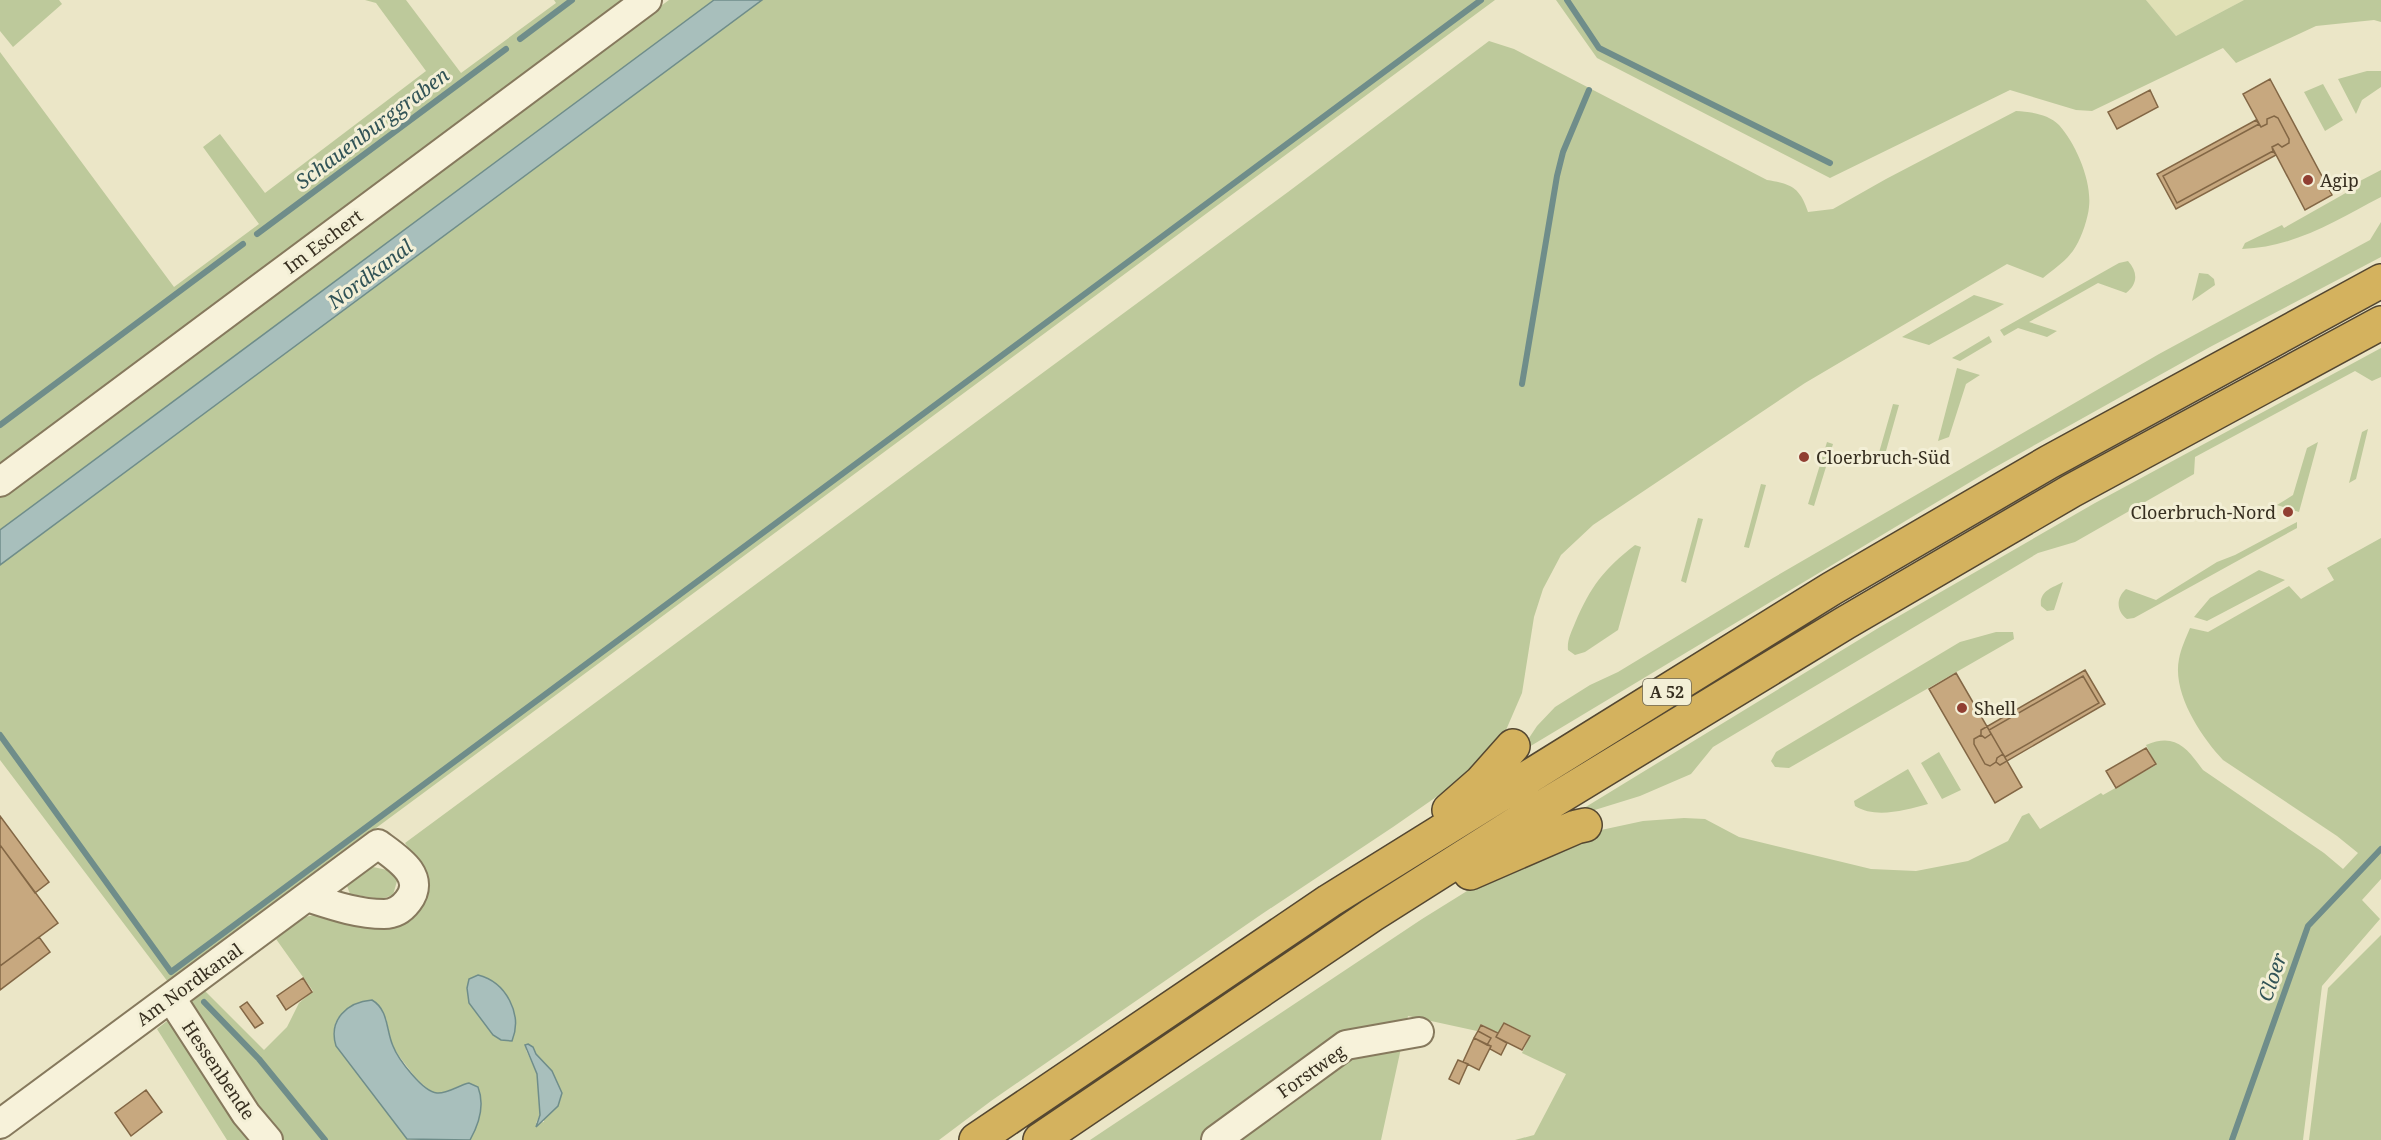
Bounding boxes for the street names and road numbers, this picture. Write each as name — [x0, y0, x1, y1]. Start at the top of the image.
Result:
street label: Im Eschert — [279, 204, 367, 278]
road number: A 52 — [1643, 679, 1691, 705]
street label: Am Nordkanal — [131, 937, 247, 1031]
street label: Hessenbende — [177, 1016, 261, 1124]
street label: Forstweg — [1272, 1039, 1350, 1103]

